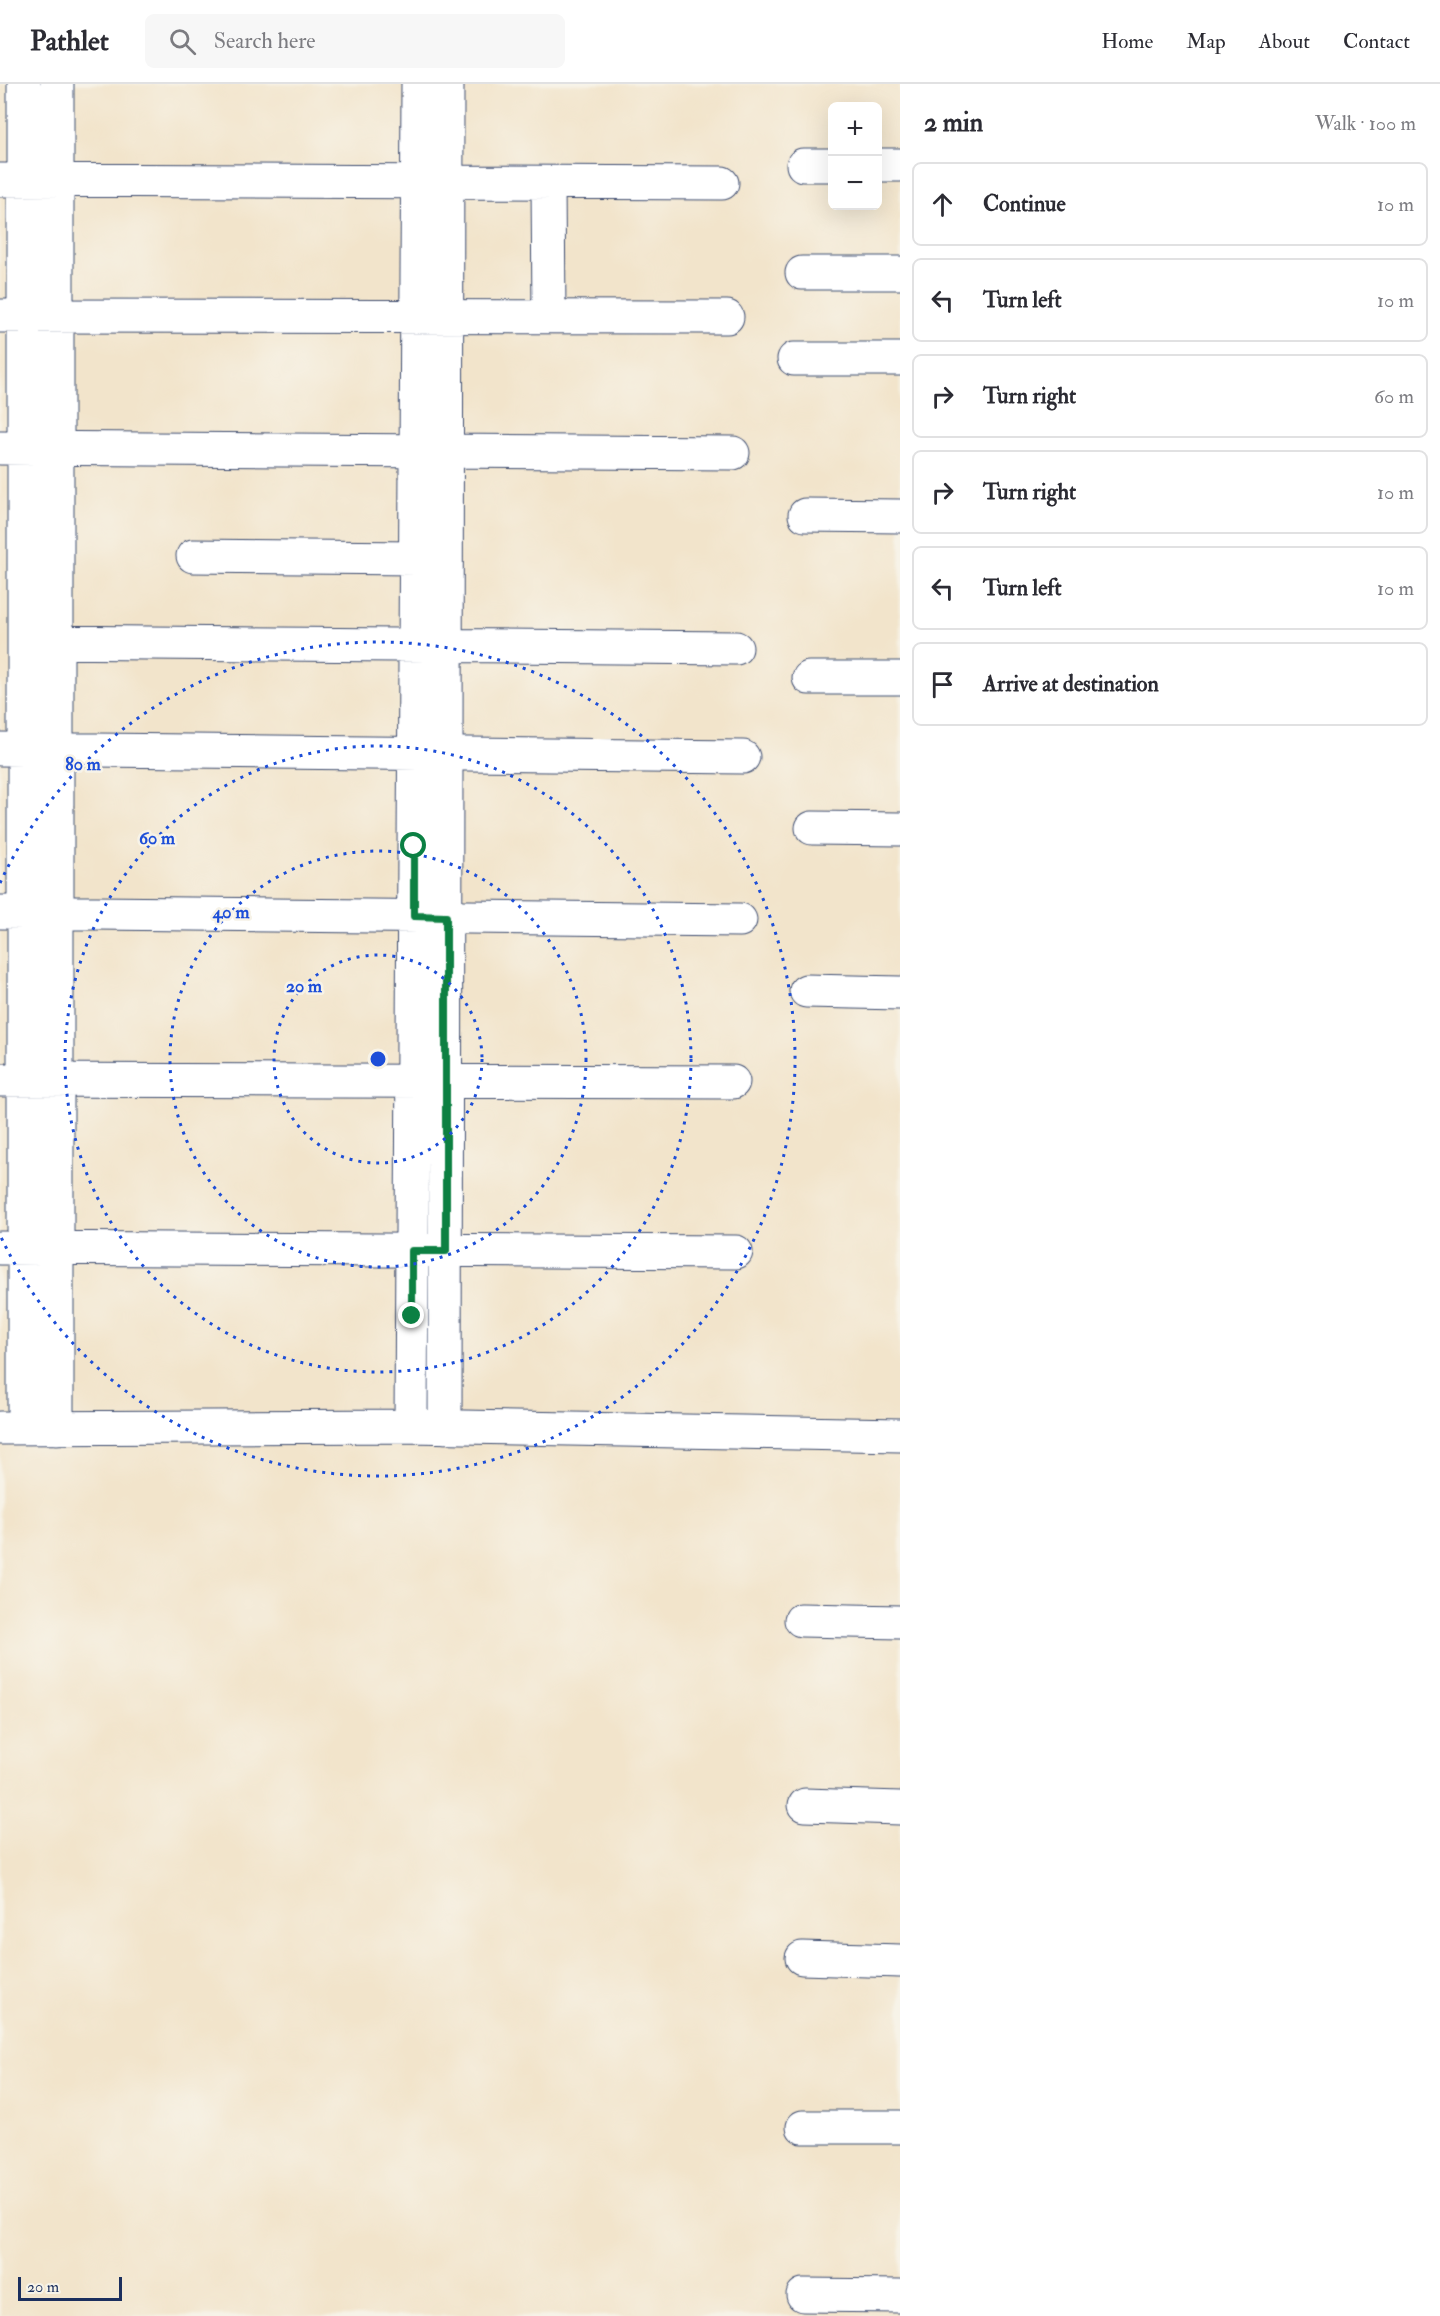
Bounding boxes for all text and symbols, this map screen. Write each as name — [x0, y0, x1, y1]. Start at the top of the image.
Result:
search box — [145, 14, 565, 68]
text: Pathlet — [30, 24, 109, 59]
icon: search — [166, 25, 199, 58]
text: Search here — [214, 27, 316, 55]
text: Home — [1101, 28, 1153, 55]
text: Map — [1186, 28, 1226, 55]
text: About — [1259, 28, 1310, 55]
text: Contact — [1343, 28, 1410, 55]
map controls — [828, 102, 882, 210]
button: + — [828, 102, 882, 156]
text: 2 min — [924, 107, 983, 139]
text: Walk · 100 m — [1315, 111, 1416, 136]
button: − — [828, 156, 882, 210]
icon: ahead — [926, 188, 959, 221]
text: Continue — [983, 190, 1066, 218]
text: 10 m — [1377, 192, 1414, 217]
icon: left — [926, 284, 959, 317]
text: Turn left — [983, 286, 1062, 314]
text: 10 m — [1377, 288, 1414, 313]
icon: right — [926, 380, 959, 413]
text: Turn right — [983, 382, 1076, 410]
text: 60 m — [1374, 384, 1414, 409]
icon: right — [926, 476, 959, 509]
text: Turn right — [983, 478, 1076, 506]
text: 10 m — [1377, 480, 1414, 505]
icon: left — [926, 572, 959, 605]
text: Turn left — [983, 574, 1062, 602]
text: 10 m — [1377, 576, 1414, 601]
icon: arrive — [926, 668, 959, 701]
text: Arrive at destination — [983, 670, 1159, 698]
text: 80 m — [65, 753, 102, 776]
text: 60 m — [139, 827, 176, 850]
route start — [400, 832, 426, 858]
text: 40 m — [212, 901, 250, 924]
text: 20 m — [286, 975, 323, 998]
centre of rings — [368, 1049, 388, 1069]
route end — [398, 1302, 424, 1328]
scale bar — [18, 2274, 122, 2302]
text: 20 m — [27, 2277, 59, 2297]

